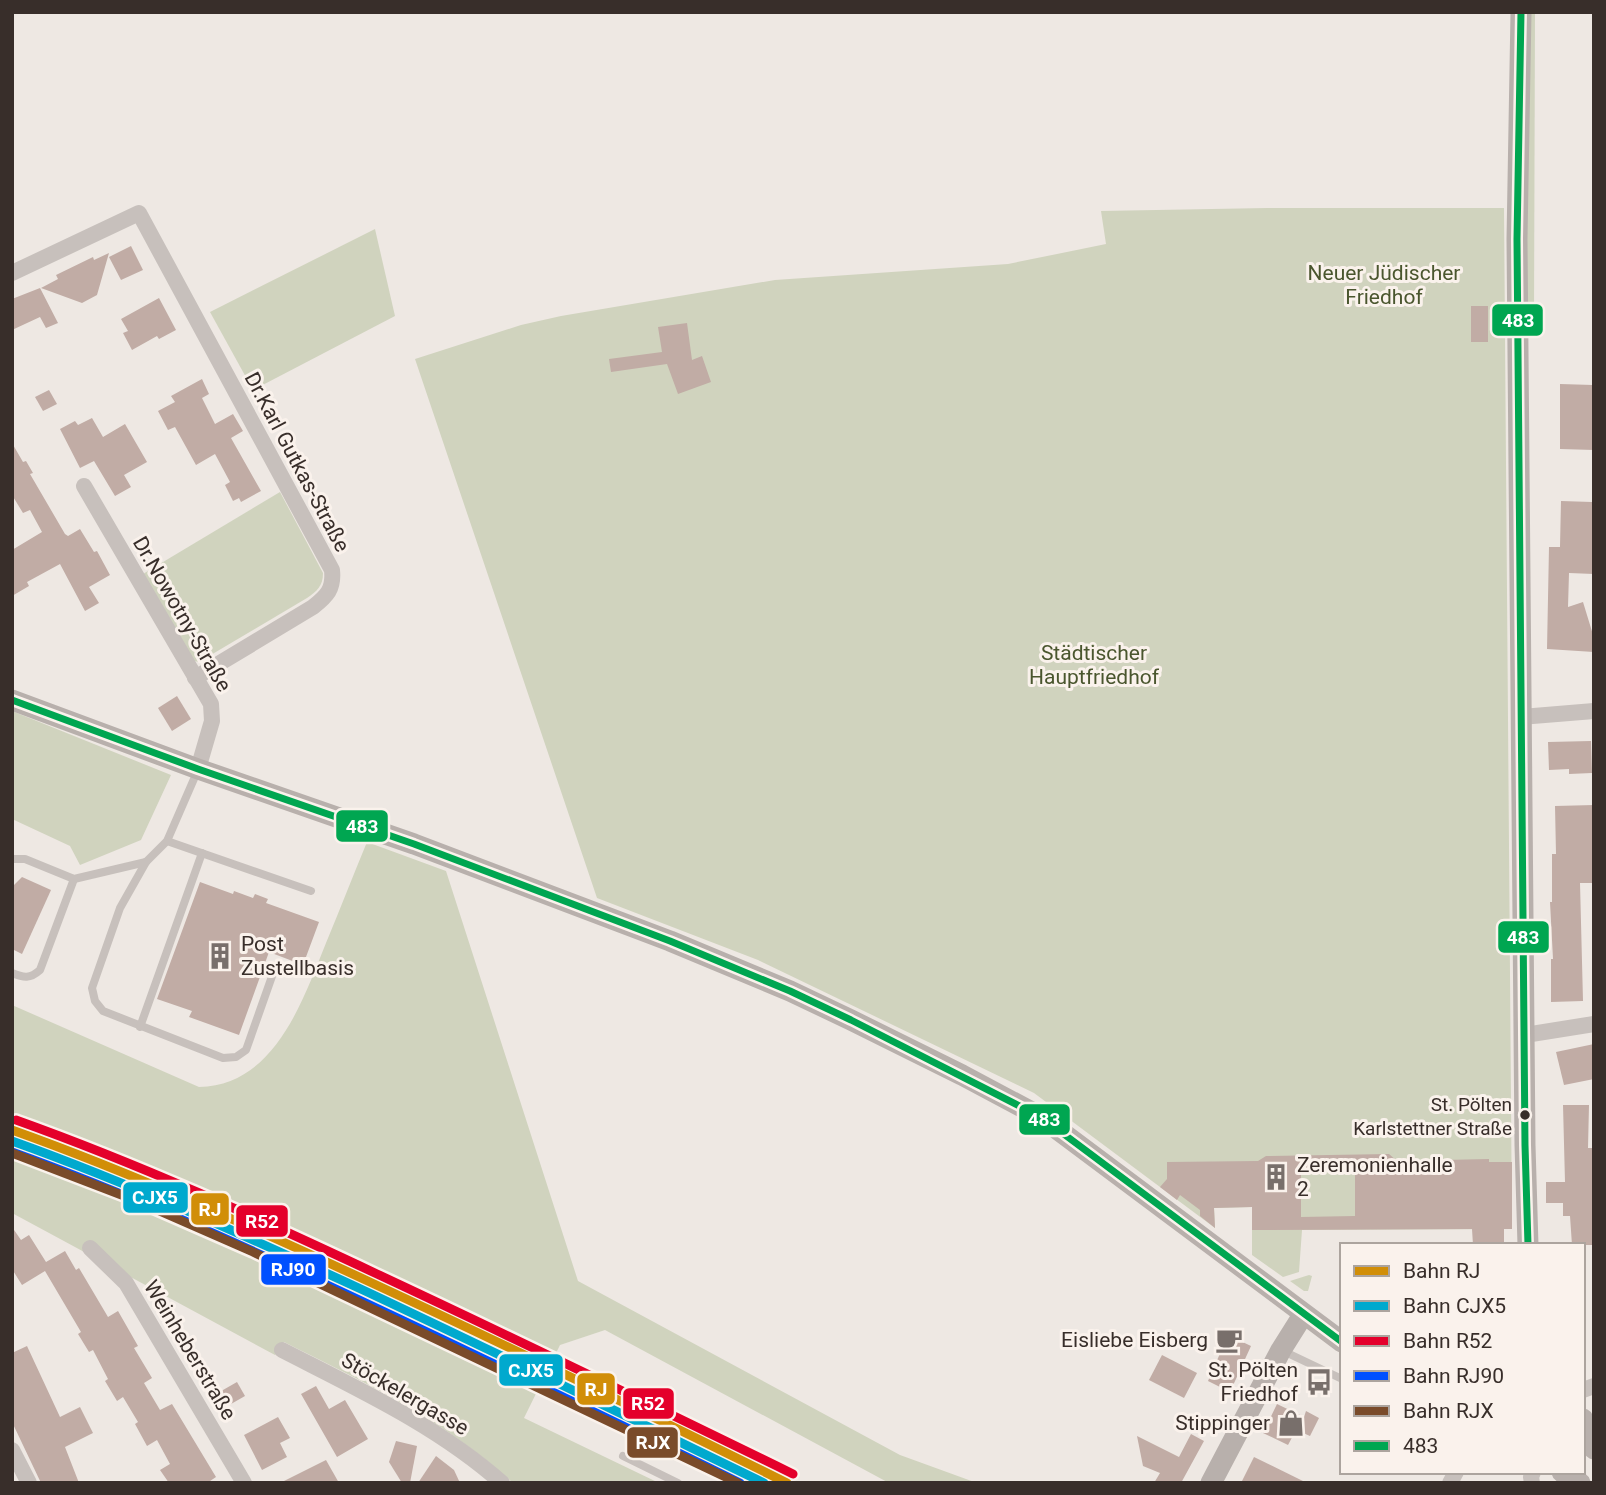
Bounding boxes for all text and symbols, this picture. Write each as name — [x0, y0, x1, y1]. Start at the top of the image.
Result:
park label: Neuer Jüdischer Friedhof — [1308, 261, 1460, 309]
line badge: 483 — [1491, 303, 1544, 337]
text: 483 — [1502, 309, 1534, 332]
street label: Dr.Karl Gutkas-Straße — [240, 368, 354, 556]
street label: Dr.Nowotny-Straße — [128, 532, 236, 696]
park label: Städtischer Hauptfriedhof — [1029, 641, 1160, 689]
line badge: 483 — [335, 809, 389, 843]
text: 483 — [346, 815, 378, 838]
line badge: 483 — [1497, 920, 1550, 954]
text: 483 — [1507, 926, 1539, 949]
place label: Post Zustellbasis — [241, 932, 354, 980]
building icon: Post Zustellbasis — [205, 941, 235, 971]
place label: St. Pölten Karlstettner Straße — [1353, 1093, 1512, 1140]
line badge: 483 — [1018, 1103, 1071, 1136]
text: 483 — [1028, 1108, 1060, 1131]
marker: St. Pölten Karlstettner Straße — [1518, 1108, 1532, 1122]
place label: Zeremonienhalle 2 — [1297, 1153, 1453, 1201]
building icon: Zeremonienhalle 2 — [1261, 1162, 1291, 1192]
line badge: CJX5 — [122, 1181, 189, 1214]
text: CJX5 — [132, 1186, 178, 1209]
line badge: RJ — [190, 1192, 230, 1226]
text: RJ — [199, 1198, 221, 1221]
line badge: R52 — [235, 1204, 289, 1238]
text: R52 — [245, 1210, 279, 1233]
legend — [1340, 1243, 1585, 1474]
line badge: RJ90 — [260, 1253, 327, 1286]
text: RJ90 — [271, 1258, 315, 1281]
text: Bahn RJ — [1403, 1259, 1480, 1283]
street label: Weinheberstraße — [139, 1276, 241, 1424]
text: Bahn CJX5 — [1403, 1294, 1506, 1318]
cafe icon: Eisliebe Eisberg — [1214, 1325, 1244, 1355]
place label: Eisliebe Eisberg — [1061, 1328, 1208, 1352]
text: Bahn R52 — [1403, 1329, 1493, 1353]
street label: Stöckelergasse — [337, 1348, 473, 1440]
line badge: CJX5 — [498, 1353, 564, 1387]
place label: St. Pölten Friedhof — [1208, 1358, 1299, 1406]
text: CJX5 — [508, 1359, 554, 1382]
text: Bahn RJ90 — [1403, 1364, 1504, 1388]
bus stop icon: St. Pölten Friedhof — [1304, 1367, 1334, 1397]
line badge: RJ — [576, 1372, 616, 1406]
text: RJ — [585, 1378, 607, 1401]
line badge: R52 — [622, 1387, 675, 1420]
text: R52 — [631, 1392, 665, 1415]
text: Bahn RJX — [1403, 1399, 1494, 1423]
shop icon: Stippinger — [1276, 1408, 1306, 1438]
place label: Stippinger — [1175, 1411, 1270, 1435]
line badge: RJX — [626, 1426, 679, 1459]
text: RJX — [636, 1431, 670, 1454]
text: 483 — [1403, 1434, 1438, 1458]

